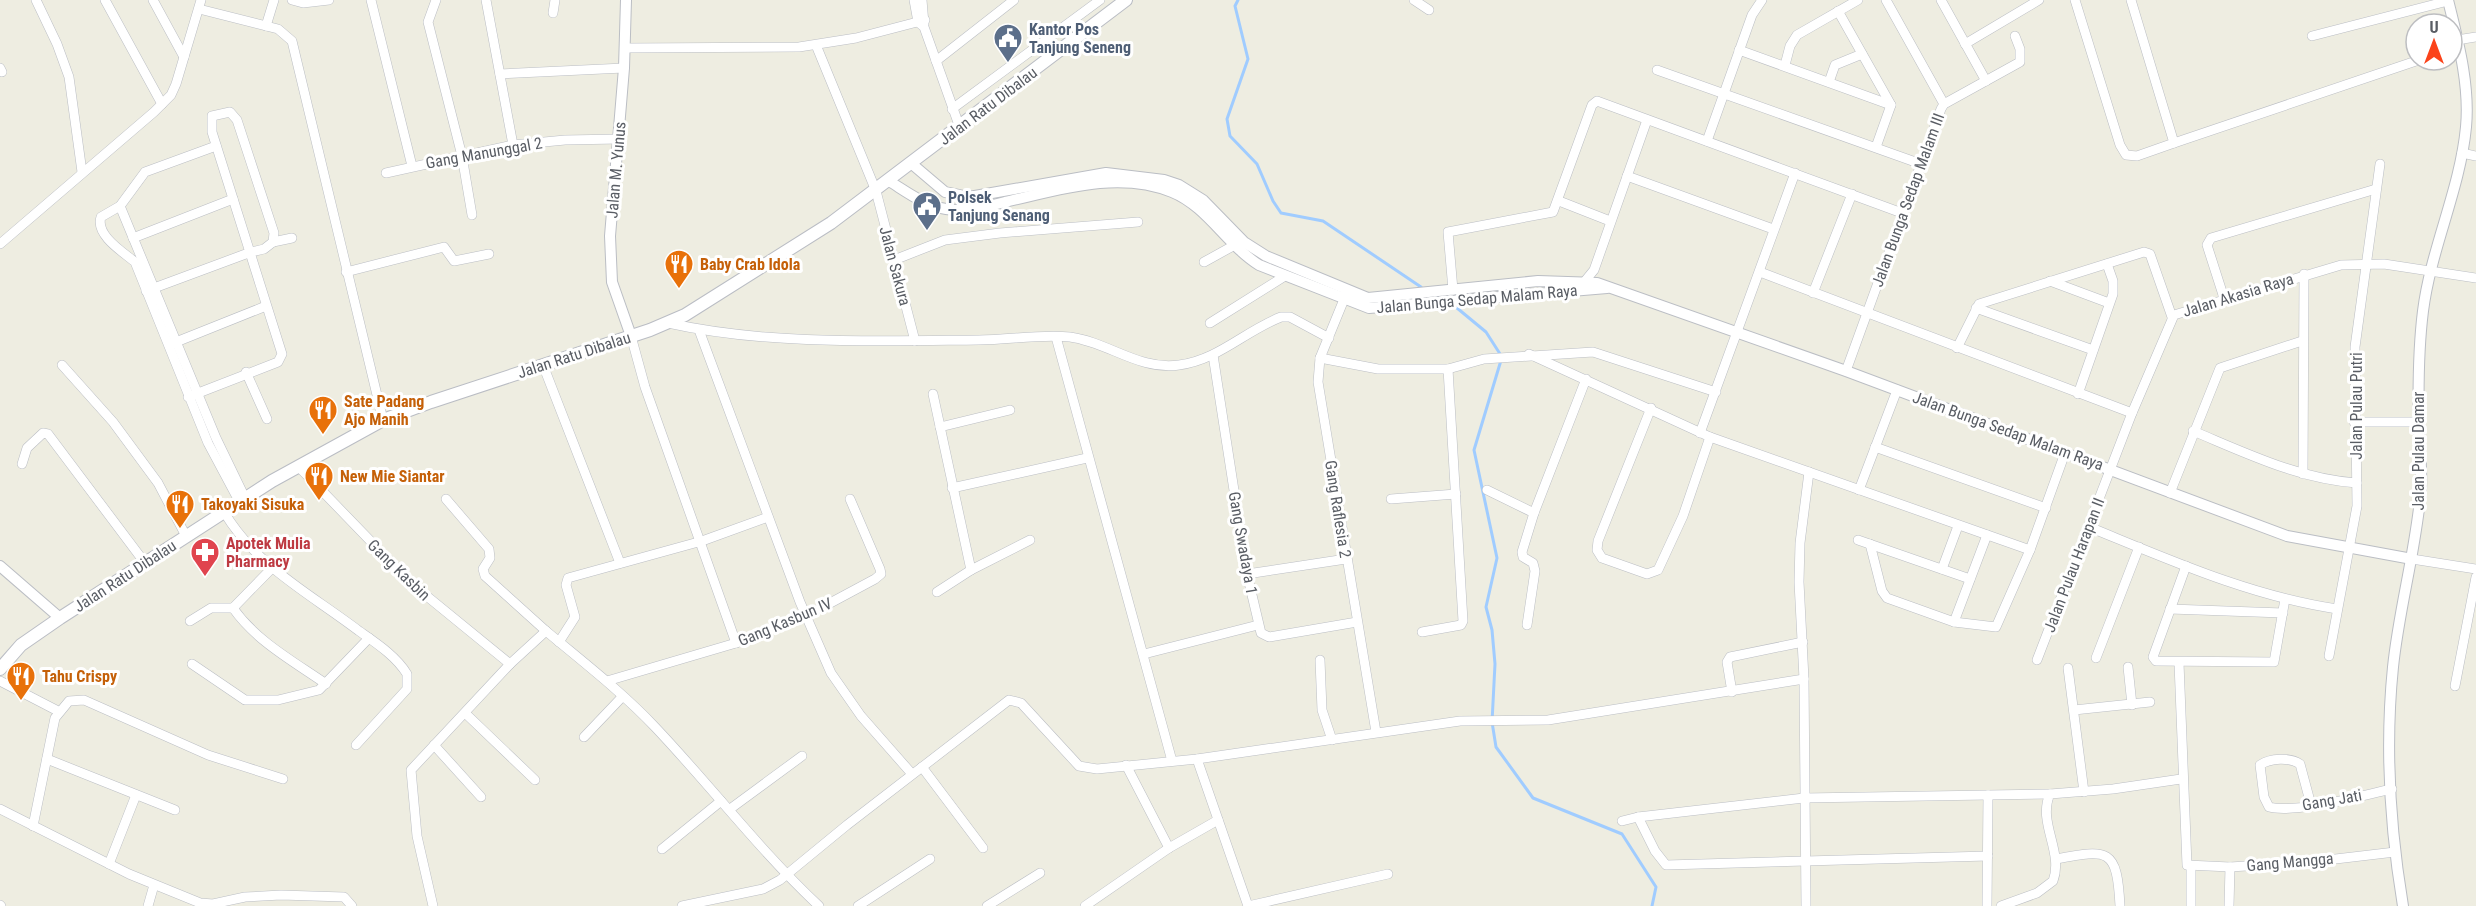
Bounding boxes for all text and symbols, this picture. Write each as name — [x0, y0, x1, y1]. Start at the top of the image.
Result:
north arrow — [2404, 12, 2464, 72]
text: U — [2429, 18, 2439, 37]
place label: Kantor Pos Tanjung Seneng — [1029, 20, 1131, 57]
public building icon: Kantor Pos Tanjung Seneng — [992, 22, 1024, 64]
street label: Jalan Ratu Dibalau — [935, 63, 1041, 149]
street label: Jalan Bunga Sedap Malam III — [1868, 111, 1948, 289]
street label: Jalan M. Yunus — [602, 121, 630, 219]
street label: Gang Manunggal 2 — [424, 133, 544, 173]
place label: Polsek Tanjung Senang — [948, 188, 1050, 225]
public building icon: Polsek Tanjung Senang — [911, 190, 943, 232]
street label: Jalan Sakura — [875, 224, 915, 308]
restaurant icon: Baby Crab Idola — [663, 248, 695, 290]
place label: Baby Crab Idola — [700, 255, 801, 274]
street label: Jalan Akasia Raya — [2180, 269, 2296, 321]
street label: Jalan Bunga Sedap Malam Raya — [1376, 281, 1578, 317]
street label: Jalan Ratu Dibalau — [515, 328, 633, 382]
street label: Jalan Pulau Putri — [2347, 352, 2366, 460]
street label: Jalan Bunga Sedap Malam Raya — [1910, 388, 2106, 474]
street label: Jalan Pulau Damar — [2409, 391, 2428, 510]
place label: Sate Padang Ajo Manih — [344, 392, 424, 429]
restaurant icon: Sate Padang Ajo Manih — [307, 394, 339, 436]
street label: Gang Raflesia 2 — [1321, 459, 1355, 559]
restaurant icon: New Mie Siantar — [303, 460, 335, 502]
place label: New Mie Siantar — [340, 467, 445, 486]
restaurant icon: Takoyaki Sisuka — [164, 488, 196, 530]
street label: Gang Swadaya 1 — [1225, 490, 1261, 596]
place label: Takoyaki Sisuka — [201, 495, 305, 514]
street label: Jalan Pulau Harapan II — [2040, 495, 2108, 635]
place label: Apotek Mulia Pharmacy — [226, 534, 311, 571]
street label: Jalan Ratu Dibalau — [70, 536, 180, 616]
pharmacy icon: Apotek Mulia Pharmacy — [189, 536, 221, 578]
street label: Gang Kasbin — [364, 536, 434, 604]
street label: Gang Kasbun IV — [735, 594, 835, 650]
restaurant icon: Tahu Crispy — [5, 660, 37, 702]
place label: Tahu Crispy — [42, 667, 117, 686]
street label: Gang Jati — [2301, 785, 2363, 815]
street label: Gang Mangga — [2246, 849, 2334, 875]

